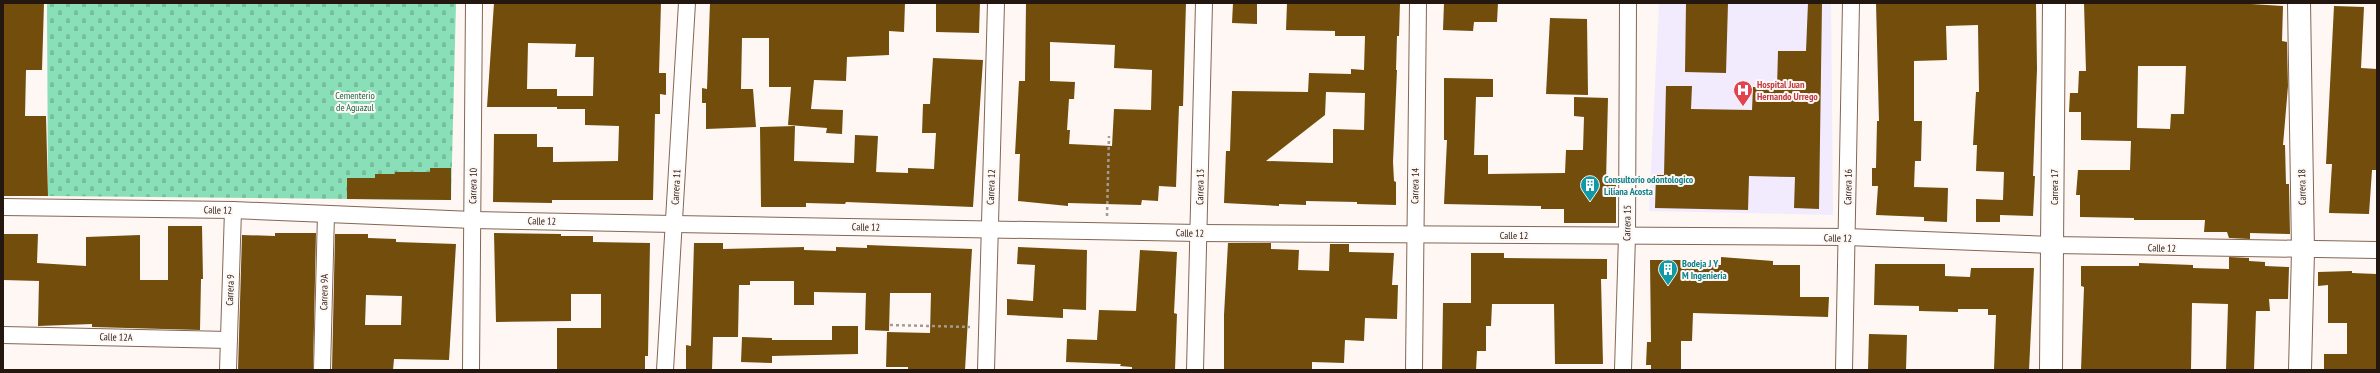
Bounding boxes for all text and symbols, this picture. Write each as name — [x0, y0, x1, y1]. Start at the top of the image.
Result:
place label: Hospital Juan Hernando Urrego — [1757, 78, 1818, 103]
hospital icon: Hospital Juan Hernando Urrego — [1732, 79, 1754, 107]
park label: Cementerio de Aguazul — [335, 89, 375, 114]
street label: Carrera 10 — [466, 167, 480, 204]
street label: Carrera 14 — [1408, 167, 1422, 204]
street label: Carrera 16 — [1841, 168, 1855, 205]
street label: Carrera 11 — [669, 169, 683, 205]
street label: Carrera 12 — [984, 169, 998, 205]
street label: Carrera 13 — [1193, 169, 1207, 205]
street label: Carrera 17 — [2048, 169, 2061, 205]
street label: Carrera 18 — [2295, 169, 2309, 205]
place label: Consultorio odontologico Liliana Acosta — [1604, 173, 1694, 198]
building icon: Consultorio odontologico Liliana Acosta — [1579, 174, 1601, 202]
street label: Calle 12 — [204, 203, 232, 217]
street label: Carrera 15 — [1620, 205, 1634, 241]
street label: Calle 12 — [528, 214, 556, 228]
street label: Calle 12 — [852, 220, 880, 234]
street label: Calle 12 — [1176, 226, 1204, 240]
street label: Calle 12 — [1500, 229, 1528, 242]
street label: Calle 12 — [1824, 231, 1852, 245]
street label: Calle 12 — [2148, 241, 2176, 255]
place label: Bodeja J Y M Ingenieria — [1682, 257, 1727, 282]
building icon: Bodeja J Y M Ingenieria — [1657, 258, 1679, 286]
street label: Carrera 9 — [223, 274, 237, 306]
street label: Carrera 9A — [317, 274, 331, 310]
street label: Calle 12A — [99, 330, 133, 344]

